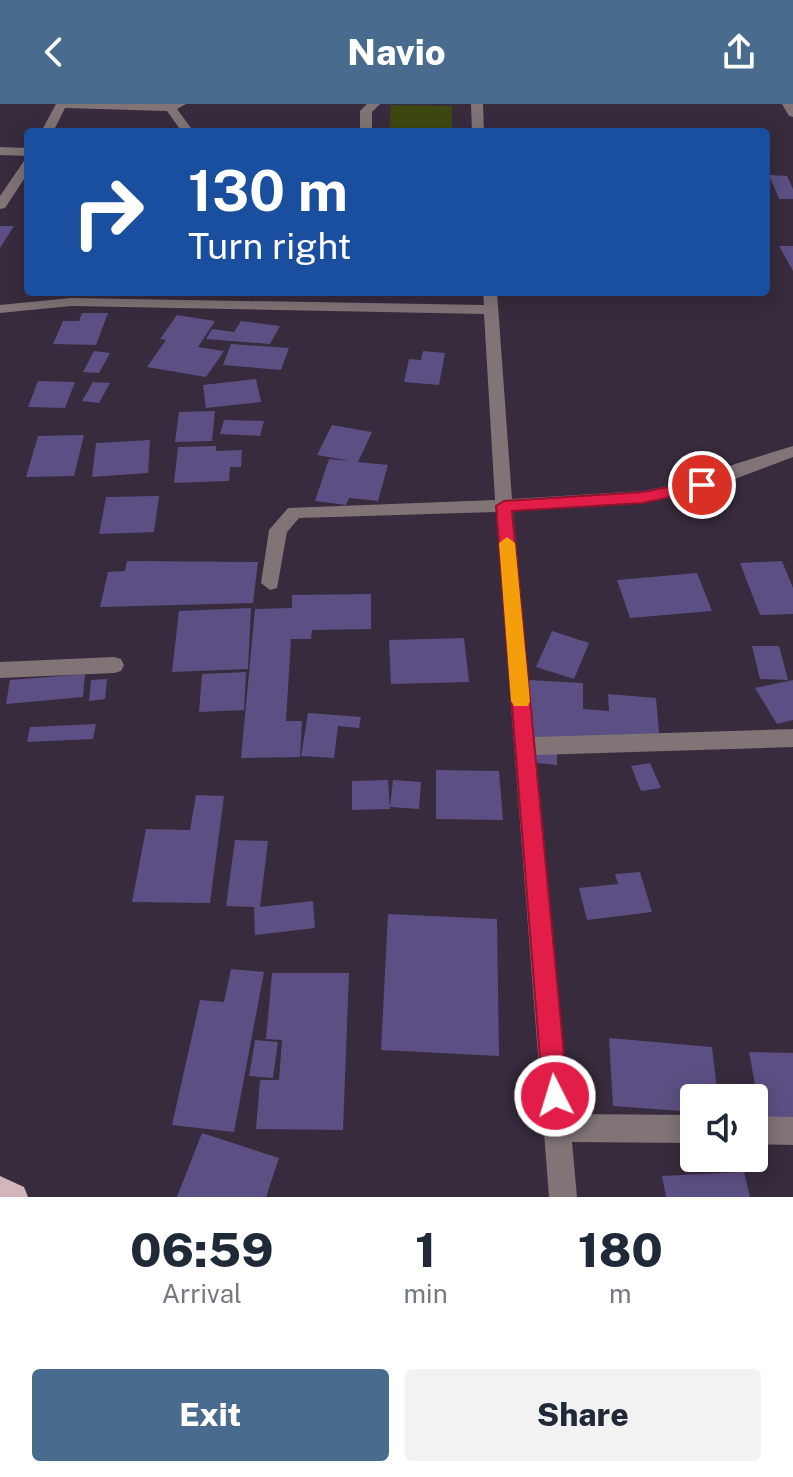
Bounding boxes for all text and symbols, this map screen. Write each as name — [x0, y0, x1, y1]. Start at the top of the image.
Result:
icon: back — [32, 30, 76, 74]
icon: share — [717, 30, 761, 74]
text: Navio — [347, 31, 446, 73]
text: 130 m — [188, 158, 348, 224]
icon: right — [56, 160, 160, 264]
text: Turn right — [188, 225, 351, 267]
pin — [668, 451, 736, 519]
icon: arrive — [680, 463, 724, 507]
position arrow — [513, 1054, 597, 1138]
map controls — [680, 1084, 768, 1172]
button: sound — [680, 1084, 768, 1172]
text: 06:59 — [130, 1221, 274, 1278]
text: 1 — [415, 1221, 436, 1278]
text: 180 — [578, 1221, 663, 1278]
text: Arrival — [162, 1278, 242, 1309]
text: min — [404, 1278, 448, 1309]
text: m — [609, 1278, 632, 1309]
button: Exit — [32, 1369, 389, 1461]
button: Share — [405, 1369, 761, 1461]

